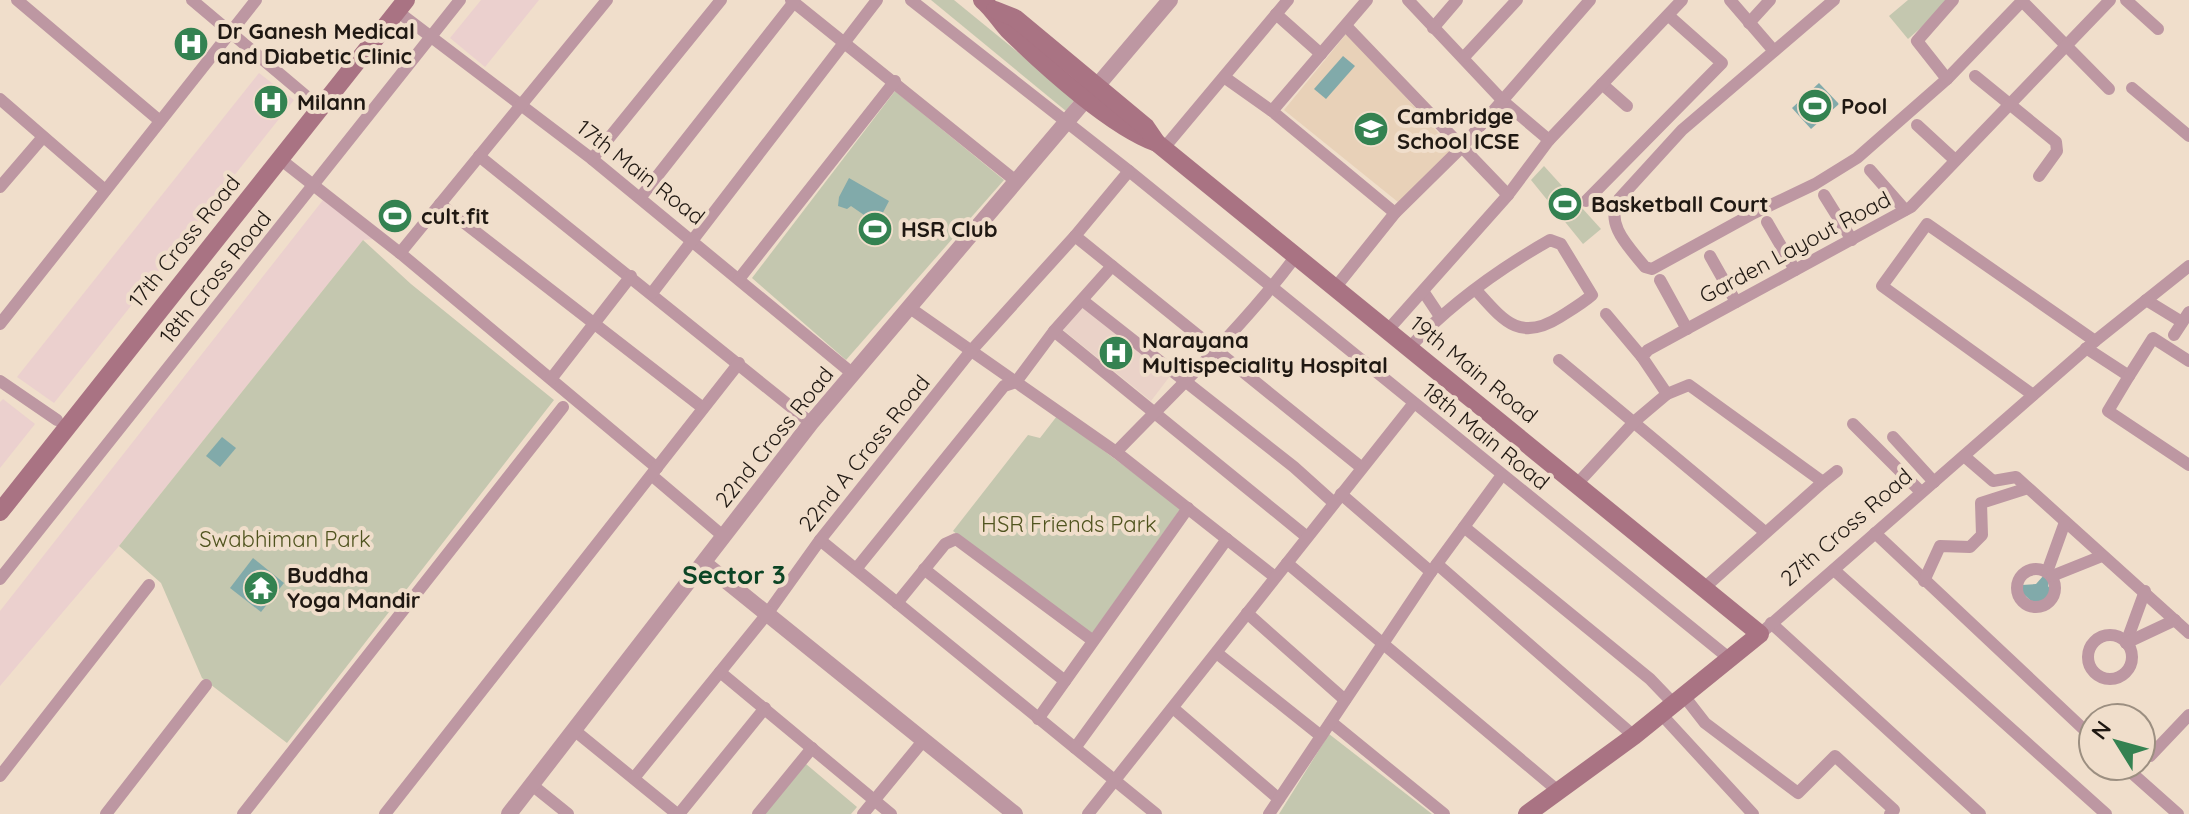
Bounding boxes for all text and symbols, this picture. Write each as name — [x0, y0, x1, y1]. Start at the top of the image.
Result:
place label: Dr Ganesh Medical and Diabetic Clinic — [217, 17, 415, 70]
hospital icon: Dr Ganesh Medical and Diabetic Clinic — [172, 25, 210, 63]
hospital icon: Milann — [252, 83, 290, 121]
sports icon: Pool — [1796, 87, 1834, 125]
place label: Milann — [297, 88, 366, 116]
place label: Pool — [1841, 92, 1887, 120]
place label: Cambridge School ICSE — [1397, 102, 1520, 155]
school or university icon: Cambridge School ICSE — [1352, 110, 1390, 148]
street label: 17th Main Road — [571, 113, 711, 231]
street label: 17th Cross Road — [122, 169, 246, 313]
sports icon: Basketball Court — [1546, 185, 1584, 223]
street label: Garden Layout Road — [1695, 185, 1895, 309]
place label: Basketball Court — [1591, 190, 1769, 218]
sports icon: cult.fit — [376, 197, 414, 235]
place label: cult.fit — [421, 202, 490, 230]
street label: 18th Cross Road — [153, 205, 277, 349]
sports icon: HSR Club — [856, 210, 894, 248]
place label: HSR Club — [901, 215, 998, 243]
street label: 19th Main Road — [1405, 309, 1543, 429]
place label: Narayana Multispeciality Hospital — [1142, 326, 1388, 379]
hospital icon: Narayana Multispeciality Hospital — [1097, 334, 1135, 372]
street label: 22nd Cross Road — [709, 361, 839, 513]
street label: 22nd A Cross Road — [792, 369, 936, 537]
street label: 18th Main Road — [1417, 376, 1555, 496]
street label: 27th Cross Road — [1774, 462, 1918, 592]
park label: HSR Friends Park — [981, 510, 1157, 538]
park label: Swabhiman Park — [199, 525, 371, 553]
district label: Sector 3 — [682, 558, 786, 591]
place label: Buddha Yoga Mandir — [287, 561, 421, 614]
temple icon: Buddha Yoga Mandir — [242, 569, 280, 607]
north arrow — [2077, 702, 2157, 782]
text: N — [2085, 715, 2117, 745]

